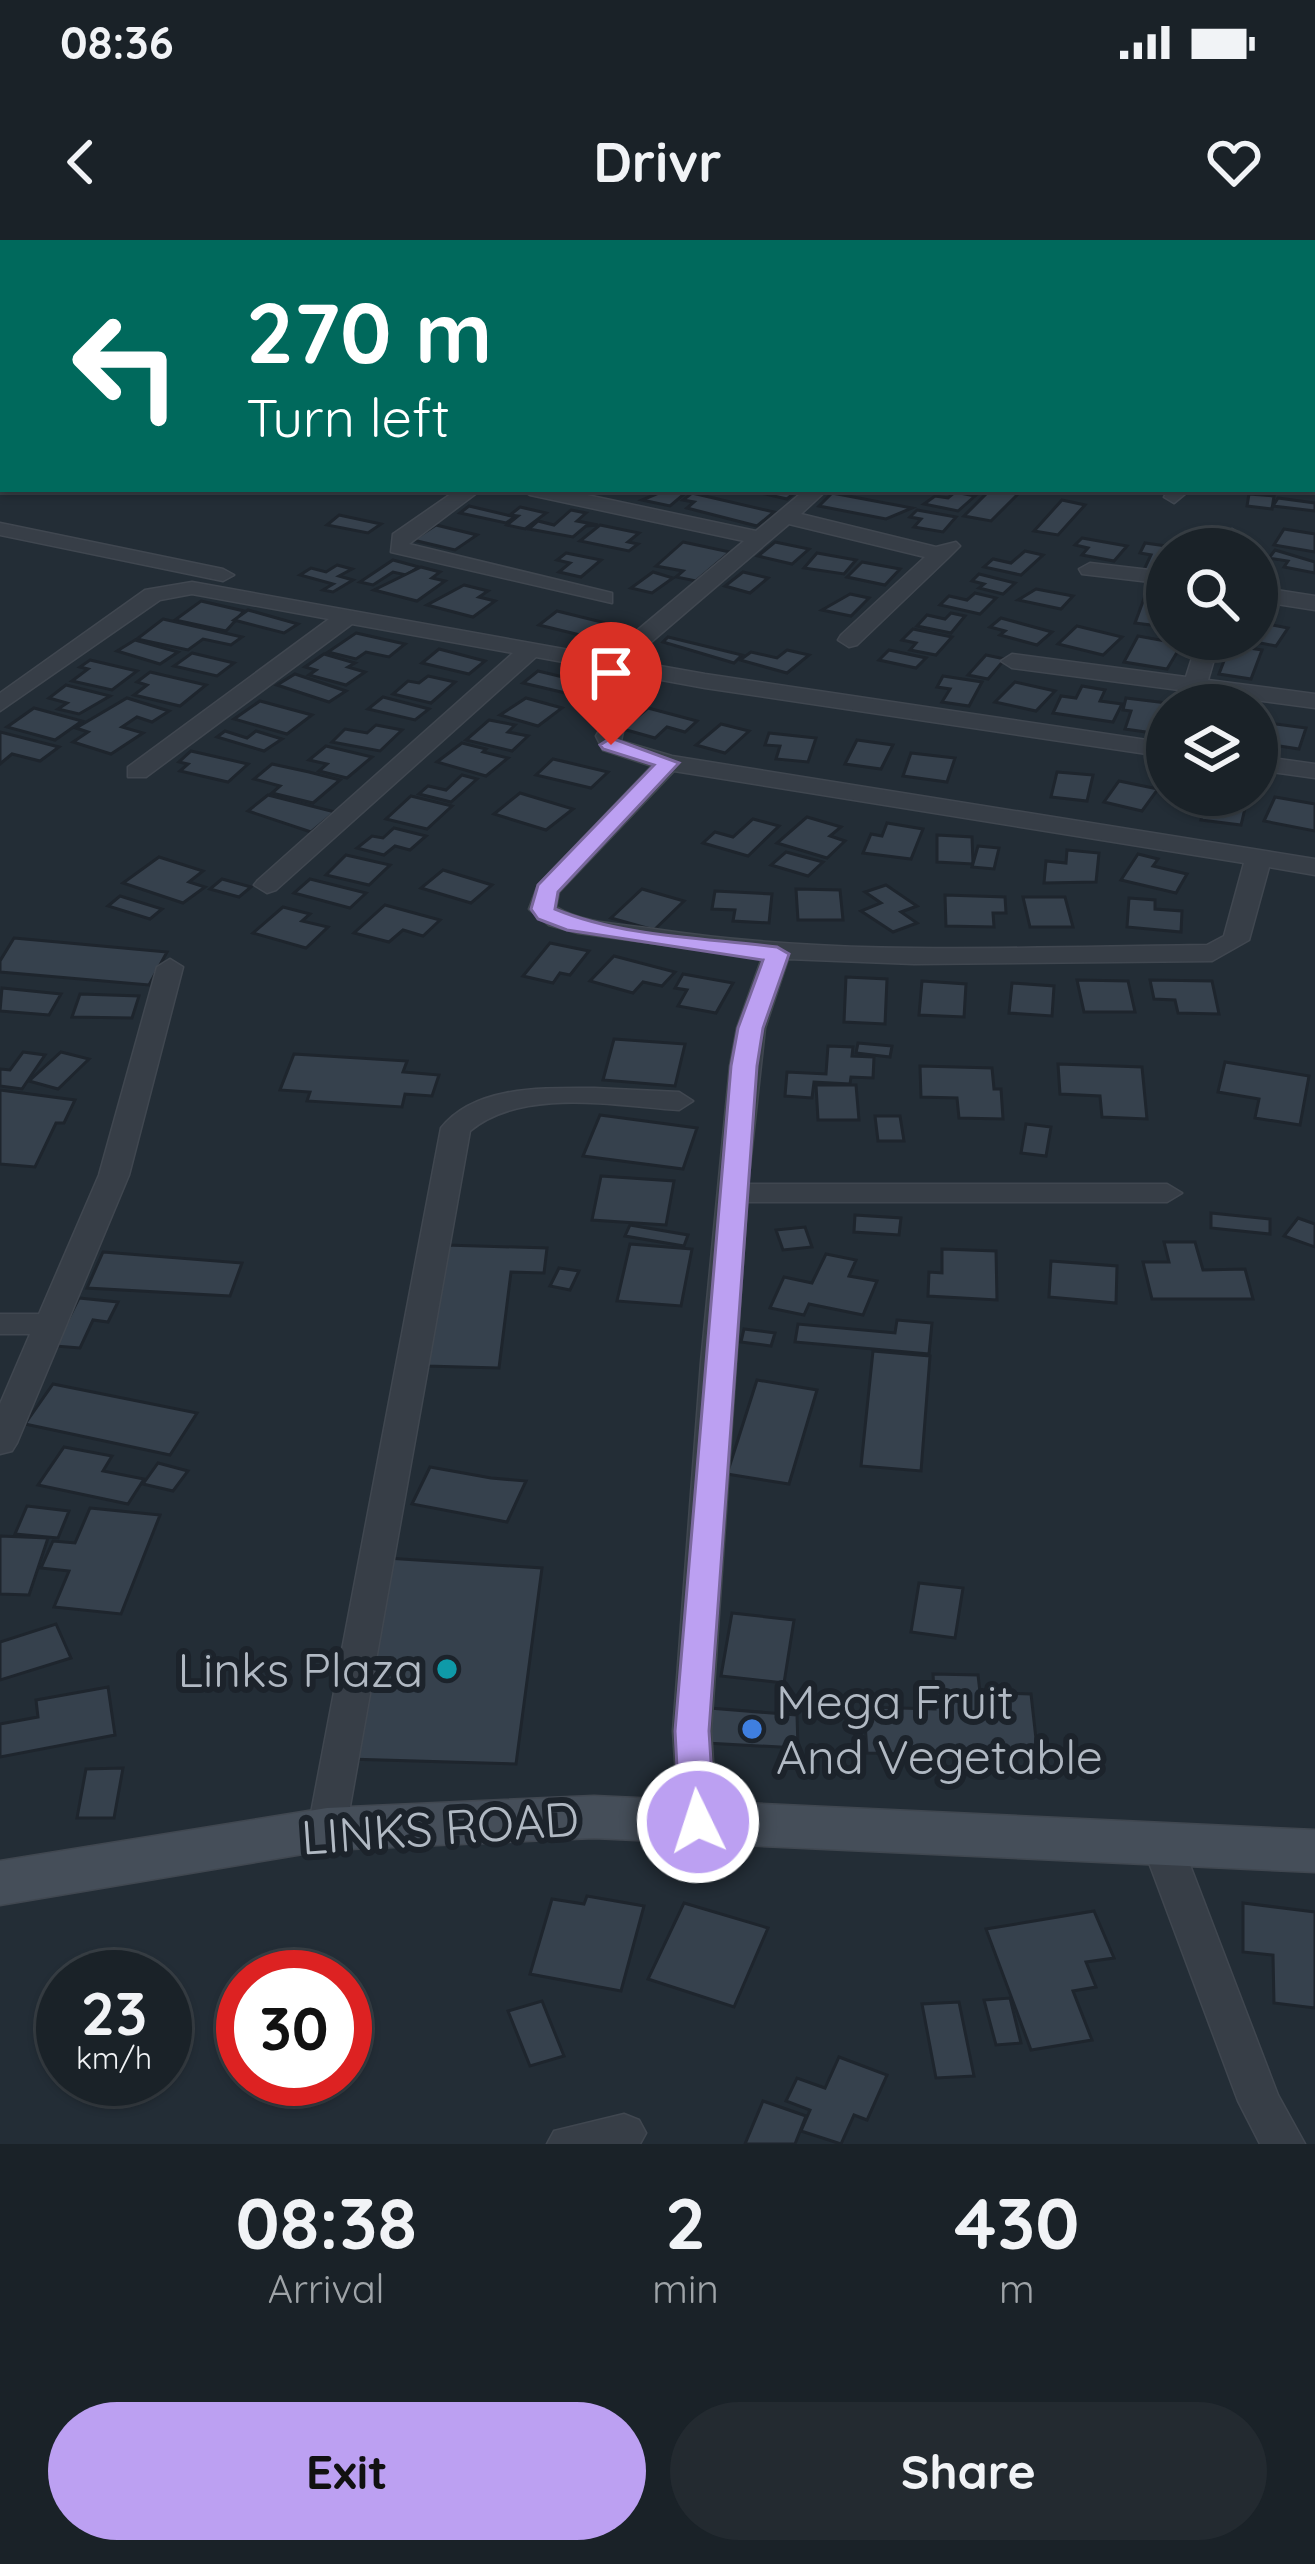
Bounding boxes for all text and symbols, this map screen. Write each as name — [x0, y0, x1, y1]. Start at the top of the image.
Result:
text: 08:36 — [60, 14, 174, 70]
text: Drivr — [593, 128, 722, 196]
icon: back — [48, 129, 114, 195]
icon: heart — [1201, 129, 1267, 195]
text: 270 m — [246, 279, 492, 384]
icon: left — [48, 288, 204, 444]
text: Turn left — [246, 383, 450, 451]
map controls — [1146, 528, 1278, 816]
button: search — [1146, 528, 1278, 660]
pin — [560, 622, 662, 745]
icon: arrive — [578, 640, 644, 706]
button: layers — [1146, 684, 1278, 816]
place label: Links Plaza — [178, 1639, 423, 1699]
marker: Links Plaza — [434, 1656, 460, 1682]
place label: Mega Fruit And Vegetable — [776, 1671, 1103, 1786]
marker: Mega Fruit And Vegetable — [739, 1716, 765, 1742]
position arrow — [635, 1759, 761, 1885]
street label: LINKS ROAD — [299, 1787, 581, 1867]
speed limit sign: 30 — [216, 1950, 372, 2106]
text: 23 — [81, 1975, 147, 2050]
text: km/h — [76, 2039, 152, 2077]
text: 08:38 — [235, 2177, 417, 2267]
text: 2 — [665, 2177, 706, 2267]
text: 430 — [954, 2177, 1080, 2267]
text: Arrival — [268, 2264, 385, 2313]
text: min — [652, 2264, 719, 2313]
text: m — [999, 2264, 1035, 2313]
button: Exit — [48, 2402, 646, 2540]
button: Share — [670, 2402, 1267, 2540]

